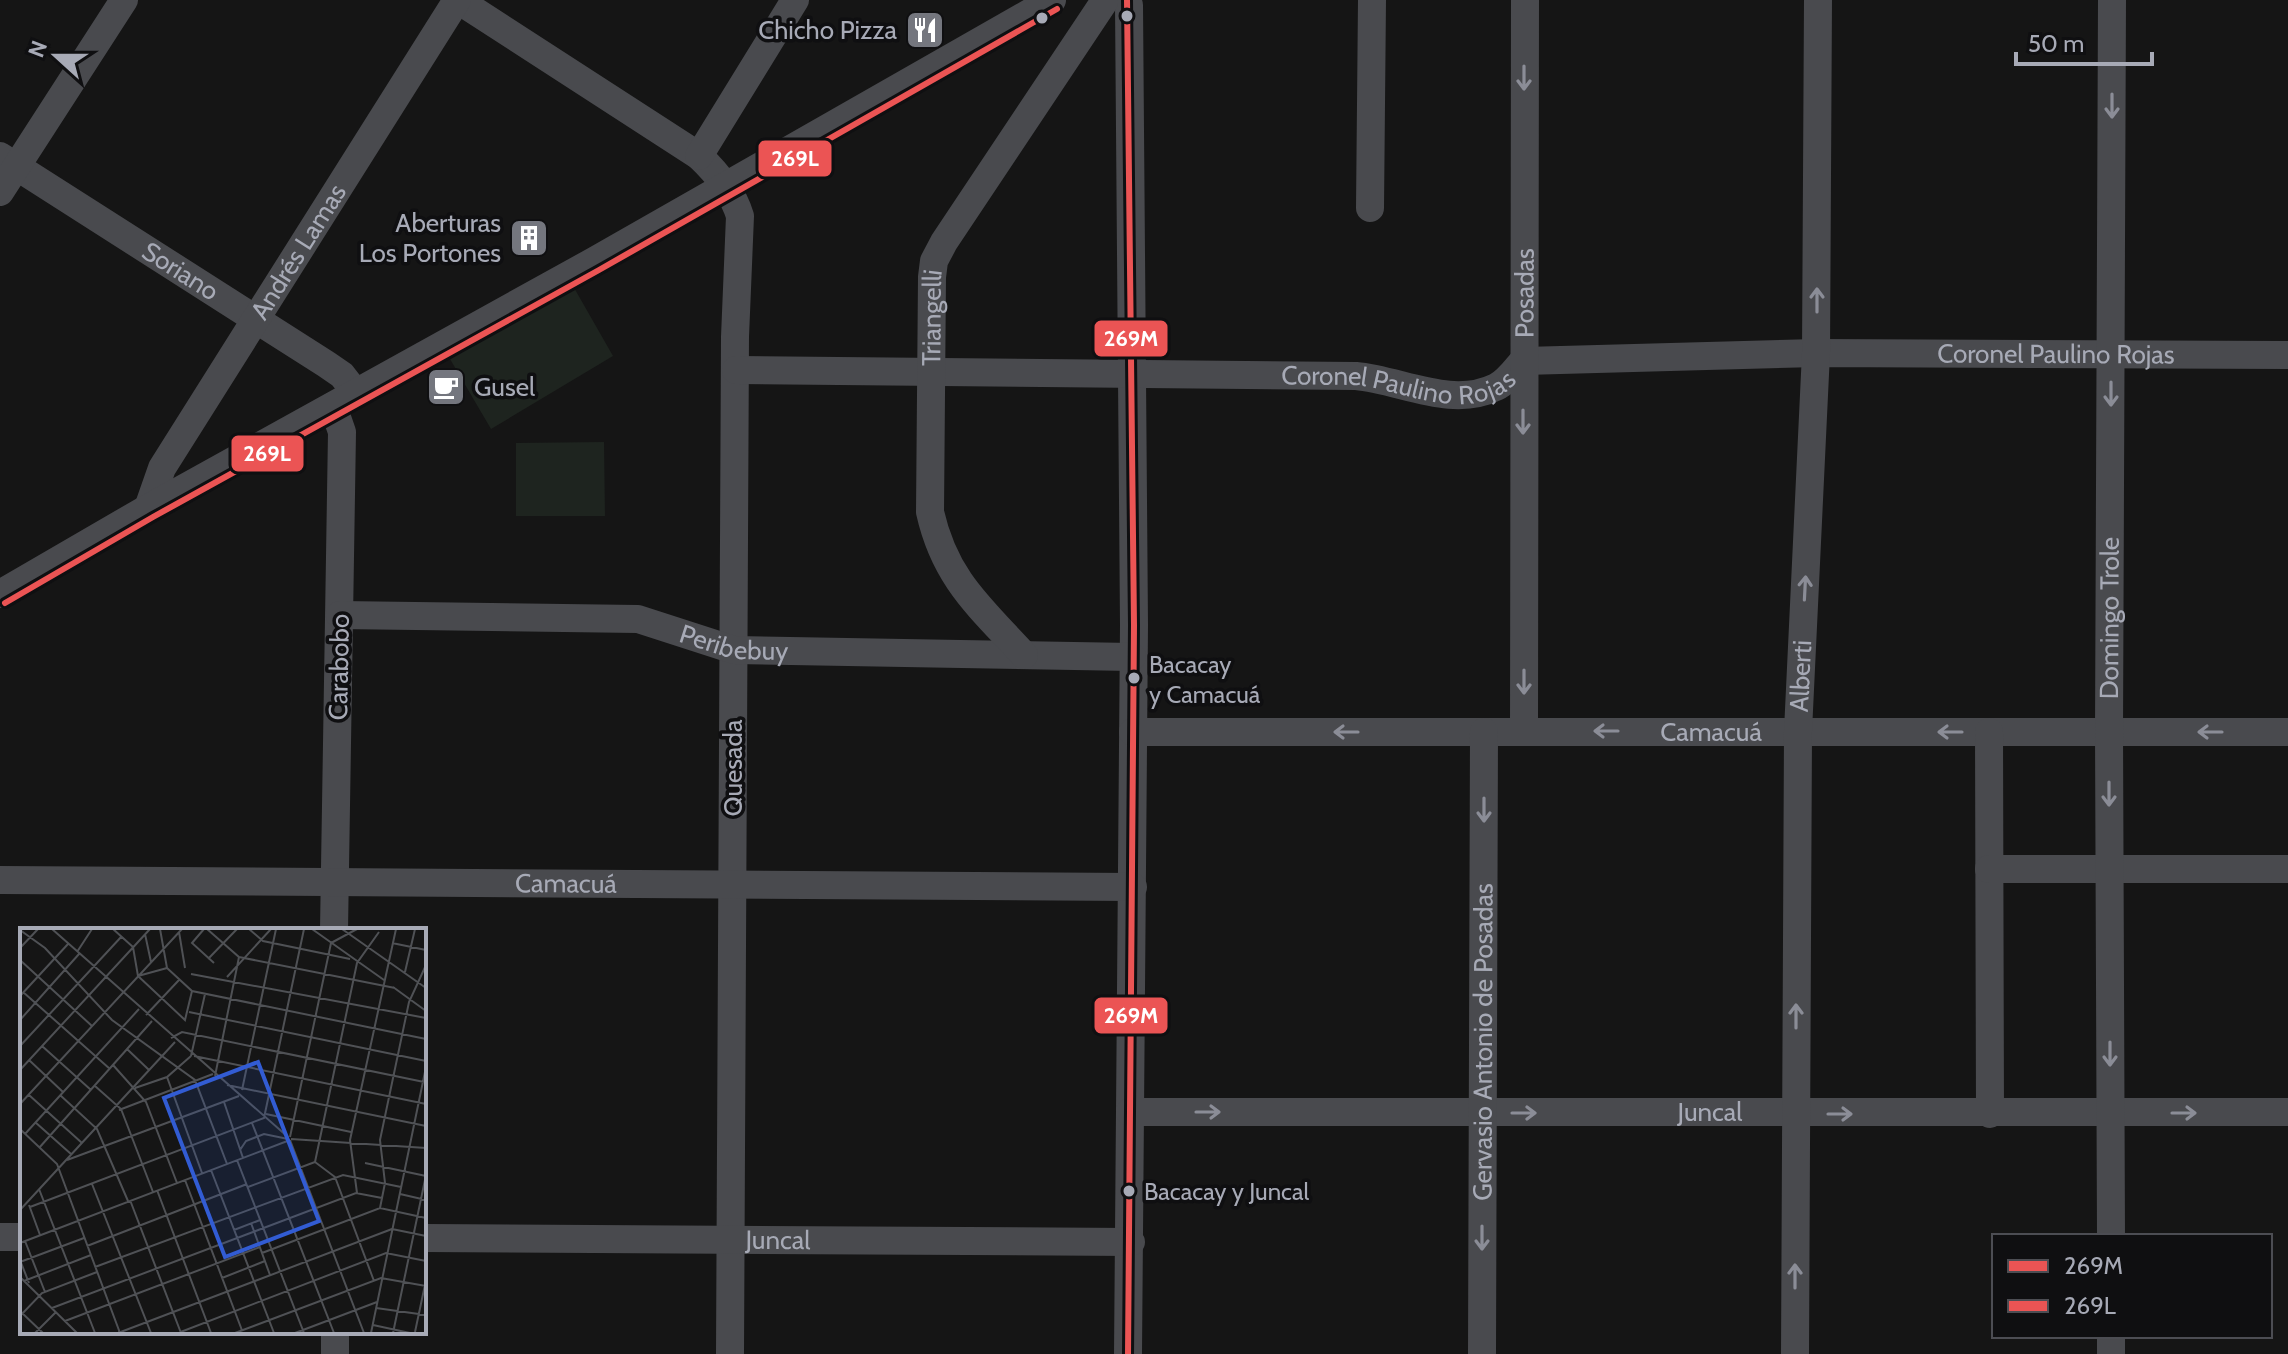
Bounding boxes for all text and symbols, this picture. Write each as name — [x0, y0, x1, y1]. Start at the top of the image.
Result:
unlabelled marker — [1119, 8, 1135, 24]
restaurant icon: Chicho Pizza — [904, 9, 946, 51]
unlabelled marker — [1034, 10, 1050, 26]
place label: Chicho Pizza — [758, 14, 898, 46]
north arrow — [16, 16, 96, 96]
scale bar — [2016, 16, 2152, 66]
text: 50 m — [2028, 29, 2084, 58]
text: N — [22, 37, 53, 61]
one-way arrow — [1516, 64, 1532, 91]
one-way arrow — [2104, 92, 2120, 119]
line badge: 269L — [757, 139, 833, 178]
text: 269L — [771, 145, 819, 172]
street label: Andrés Lamas — [244, 178, 353, 326]
place label: Aberturas Los Portones — [359, 207, 501, 269]
building icon: Aberturas Los Portones — [508, 217, 550, 259]
street label: Soriano — [136, 235, 225, 307]
street label: Posadas — [1509, 248, 1541, 338]
street label: Triangelli — [915, 268, 949, 366]
one-way arrow — [1809, 287, 1825, 314]
line badge: 269M — [1093, 319, 1169, 358]
text: 269M — [1104, 325, 1158, 352]
street label: Coronel Paulino Rojas — [1937, 338, 2175, 371]
street label: Coronel Paulino Rojas — [1281, 359, 1523, 411]
cafe icon: Gusel — [425, 366, 467, 408]
place label: Gusel — [474, 371, 535, 403]
one-way arrow — [2104, 380, 2119, 407]
one-way arrow — [1515, 408, 1531, 435]
line badge: 269L — [230, 434, 305, 473]
text: 269L — [243, 440, 291, 467]
street label: Domingo Trole — [2093, 537, 2126, 699]
one-way arrow — [1798, 575, 1813, 602]
street label: Carabobo — [322, 613, 356, 721]
street label: Peribebuy — [676, 618, 789, 667]
street label: Alberti — [1783, 639, 1818, 713]
place label: Bacacay y Camacuá — [1149, 650, 1261, 709]
one-way arrow — [1516, 668, 1532, 695]
marker: Bacacay y Camacuá — [1126, 670, 1142, 686]
street label: Camacuá — [1660, 716, 1762, 748]
street label: Quesada — [717, 719, 749, 816]
one-way arrow — [1593, 723, 1620, 739]
one-way arrow — [1333, 724, 1360, 740]
one-way arrow — [1937, 724, 1964, 740]
one-way arrow — [2197, 724, 2224, 740]
one-way arrow — [2101, 780, 2117, 807]
one-way arrow — [1476, 796, 1492, 823]
street label: Camacuá — [515, 867, 617, 900]
street label: Gervasio Antonio de Posadas — [1466, 883, 1500, 1201]
inset map — [20, 928, 426, 1334]
line badge: 269M — [1093, 996, 1169, 1035]
text: 269M — [1104, 1002, 1158, 1029]
one-way arrow — [1788, 1003, 1804, 1030]
one-way arrow — [2102, 1040, 2118, 1067]
street label: Juncal — [1677, 1096, 1742, 1128]
one-way arrow — [1194, 1104, 1221, 1120]
one-way arrow — [1510, 1105, 1537, 1121]
one-way arrow — [2170, 1105, 2197, 1121]
one-way arrow — [1826, 1106, 1853, 1122]
place label: Bacacay y Juncal — [1144, 1177, 1310, 1206]
marker: Bacacay y Juncal — [1121, 1183, 1137, 1199]
street label: Juncal — [744, 1224, 811, 1256]
one-way arrow — [1474, 1224, 1490, 1251]
legend — [1992, 1234, 2272, 1338]
text: 269M — [2064, 1251, 2123, 1280]
one-way arrow — [1787, 1263, 1803, 1290]
text: 269L — [2064, 1291, 2116, 1320]

